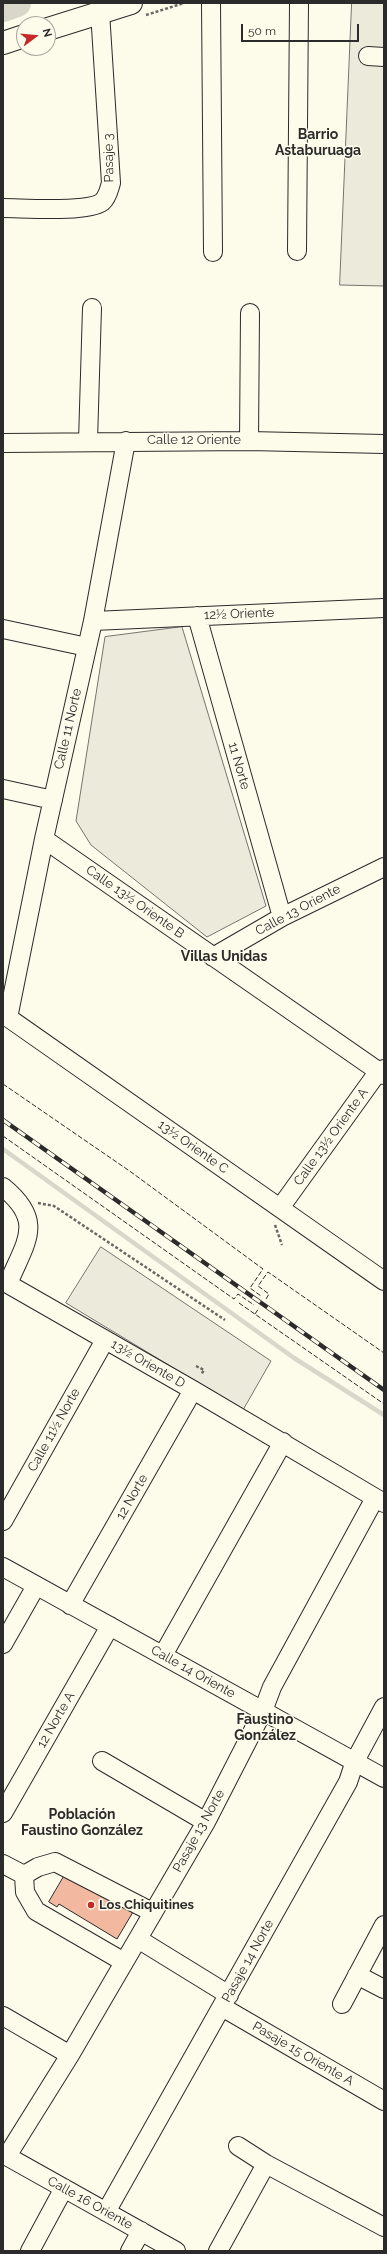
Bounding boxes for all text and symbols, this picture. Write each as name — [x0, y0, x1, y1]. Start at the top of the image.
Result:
north arrow — [16, 16, 56, 56]
scale bar — [243, 16, 361, 42]
text: 50 m — [248, 24, 276, 38]
text: N — [40, 27, 54, 39]
district label: Barrio Astaburuaga — [275, 127, 361, 160]
street label: Pasaje 3 — [101, 133, 117, 183]
street label: Calle 12 Oriente — [147, 432, 241, 448]
street label: 12½ Oriente — [204, 605, 274, 623]
street label: Calle 11 Norte — [51, 687, 85, 771]
street label: 11 Norte — [225, 741, 253, 791]
street label: Calle 13½ Oriente B — [83, 862, 187, 942]
street label: Calle 13 Oriente — [253, 881, 343, 939]
district label: Villas Unidas — [181, 949, 267, 965]
street label: Calle 13½ Oriente A — [290, 1085, 372, 1189]
street label: 13½ Oriente C — [155, 1117, 231, 1177]
street label: 13½ Oriente D — [108, 1336, 188, 1392]
street label: Calle 11½ Norte — [25, 1386, 83, 1474]
street label: 12 Norte — [113, 1472, 151, 1522]
street label: Calle 14 Oriente — [148, 1642, 238, 1702]
street label: 12 Norte A — [34, 1689, 78, 1751]
district label: Faustino González — [234, 1712, 296, 1744]
street label: Pasaje 13 Norte — [170, 1787, 228, 1875]
district label: Población Faustino González — [21, 1807, 143, 1840]
place label: Los Chiquitines — [99, 1897, 194, 1913]
marker: Los Chiquitines — [86, 1900, 96, 1910]
street label: Pasaje 14 Norte — [219, 1917, 277, 2005]
street label: Pasaje 15 Oriente A — [250, 2019, 356, 2089]
street label: Calle 16 Oriente — [45, 2173, 135, 2233]

